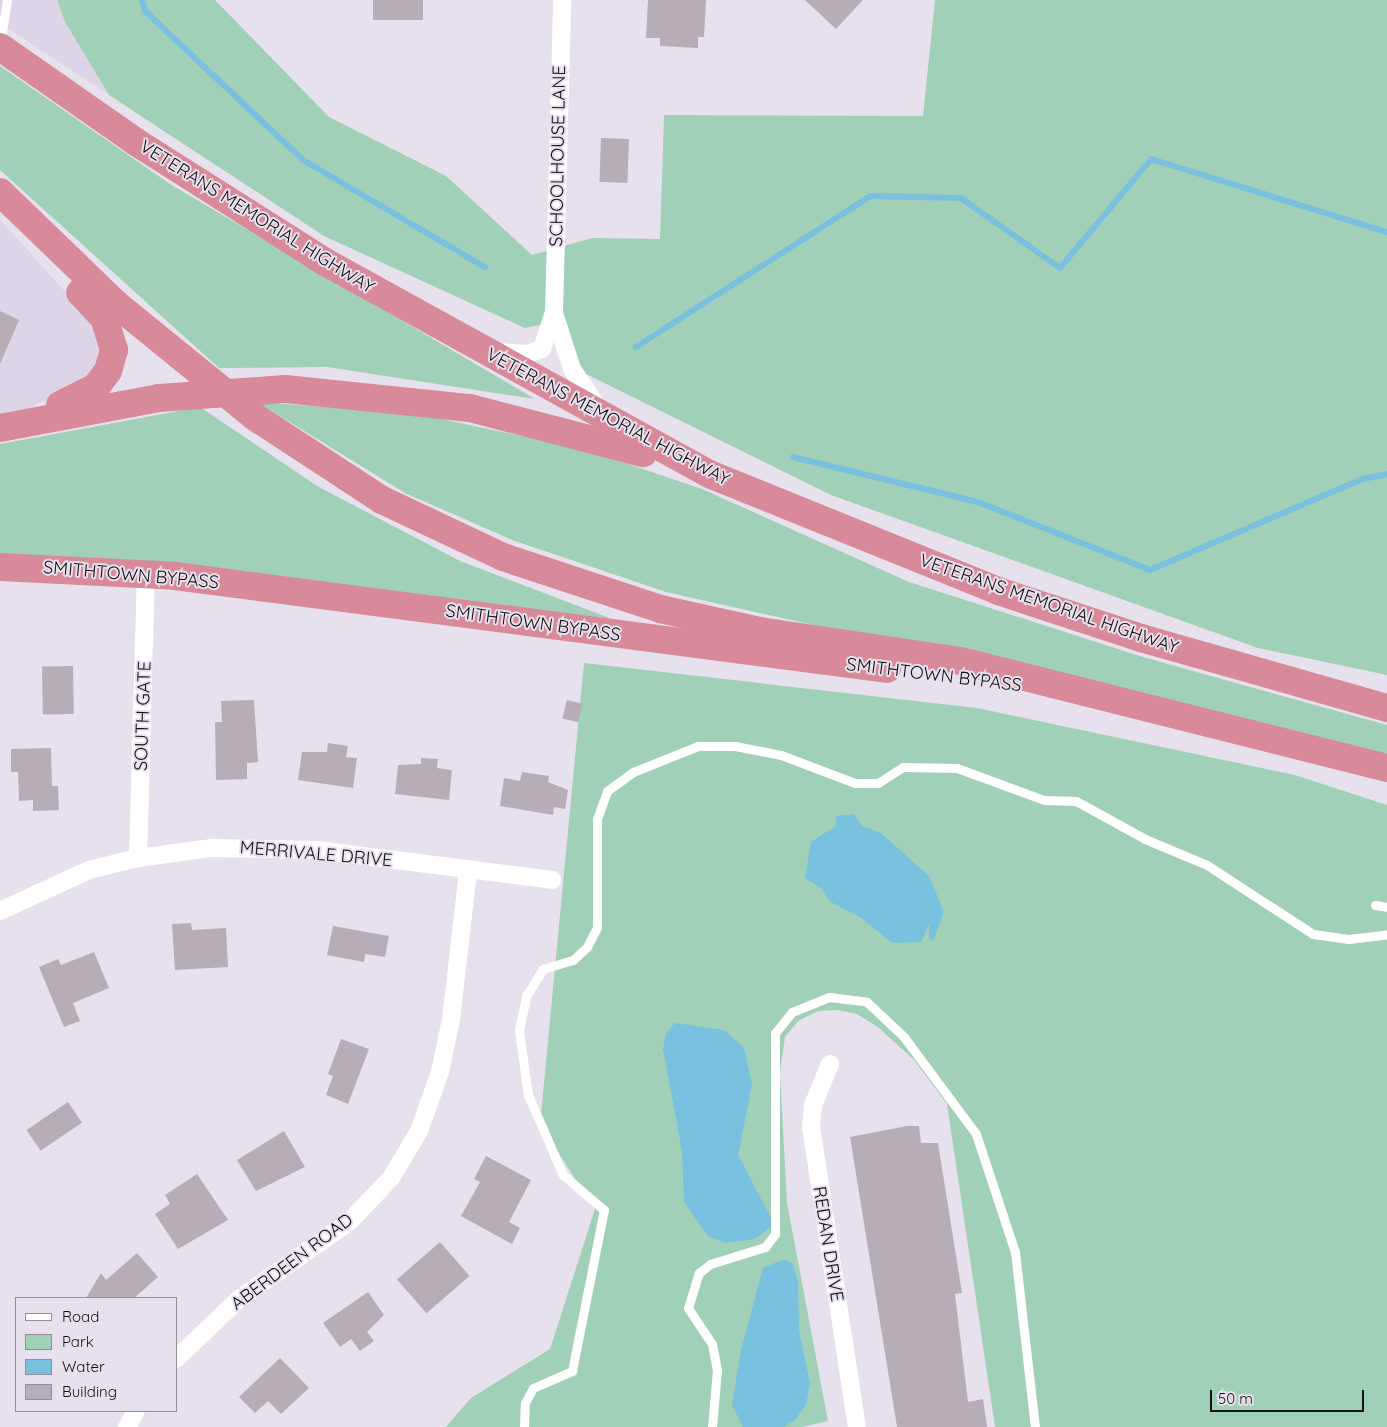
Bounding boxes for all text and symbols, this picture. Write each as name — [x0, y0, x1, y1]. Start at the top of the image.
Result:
street label: SCHOOLHOUSE LANE — [546, 65, 570, 247]
street label: VETERANS MEMORIAL HIGHWAY — [136, 136, 378, 298]
street label: VETERANS MEMORIAL HIGHWAY — [483, 344, 733, 490]
street label: VETERANS MEMORIAL HIGHWAY — [917, 549, 1181, 659]
street label: SMITHTOWN BYPASS — [42, 557, 220, 593]
street label: SMITHTOWN BYPASS — [444, 600, 622, 646]
street label: SMITHTOWN BYPASS — [845, 654, 1023, 696]
street label: SOUTH GATE — [130, 661, 156, 771]
street label: MERRIVALE DRIVE — [239, 837, 393, 871]
street label: REDAN DRIVE — [808, 1185, 848, 1303]
street label: ABERDEEN ROAD — [227, 1209, 357, 1315]
legend — [15, 1297, 178, 1412]
text: Road — [62, 1307, 99, 1326]
text: Park — [62, 1332, 94, 1351]
text: Water — [62, 1357, 105, 1376]
scale bar — [1212, 1380, 1366, 1412]
text: Building — [62, 1382, 117, 1401]
text: 50 m — [1218, 1389, 1253, 1408]

